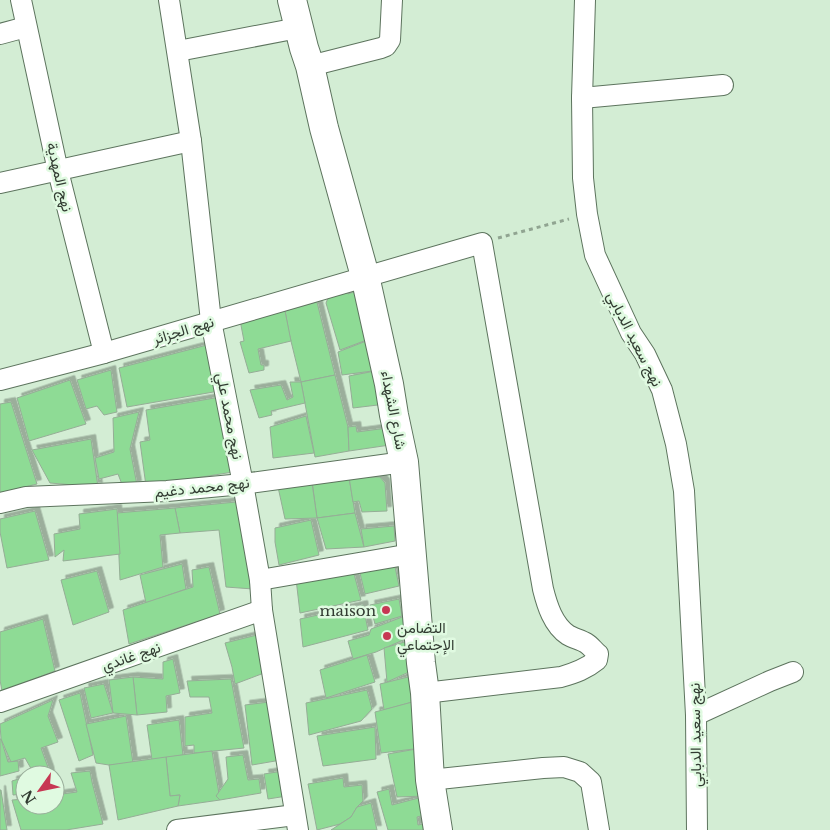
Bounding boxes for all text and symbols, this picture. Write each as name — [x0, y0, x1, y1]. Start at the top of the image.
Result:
street label: نهج المهدية — [41, 140, 77, 214]
street label: نهج سعيد الدبابي — [599, 288, 667, 392]
street label: نهج الجزائر — [149, 312, 217, 351]
street label: شارع الشهداء — [375, 369, 411, 452]
street label: نهج محمد علي — [208, 371, 248, 462]
street label: نهج محمد دغيم — [154, 473, 251, 503]
place label: maison — [320, 601, 376, 620]
marker: maison — [380, 604, 392, 616]
place label: التضامن الإجتماعي — [397, 618, 455, 658]
marker: التضامن الإجتماعي — [381, 630, 393, 642]
street label: نهج غاندي — [99, 637, 164, 679]
street label: نهج سعيد الدبابي — [685, 683, 709, 787]
north arrow — [15, 765, 65, 815]
text: N — [18, 787, 40, 808]

